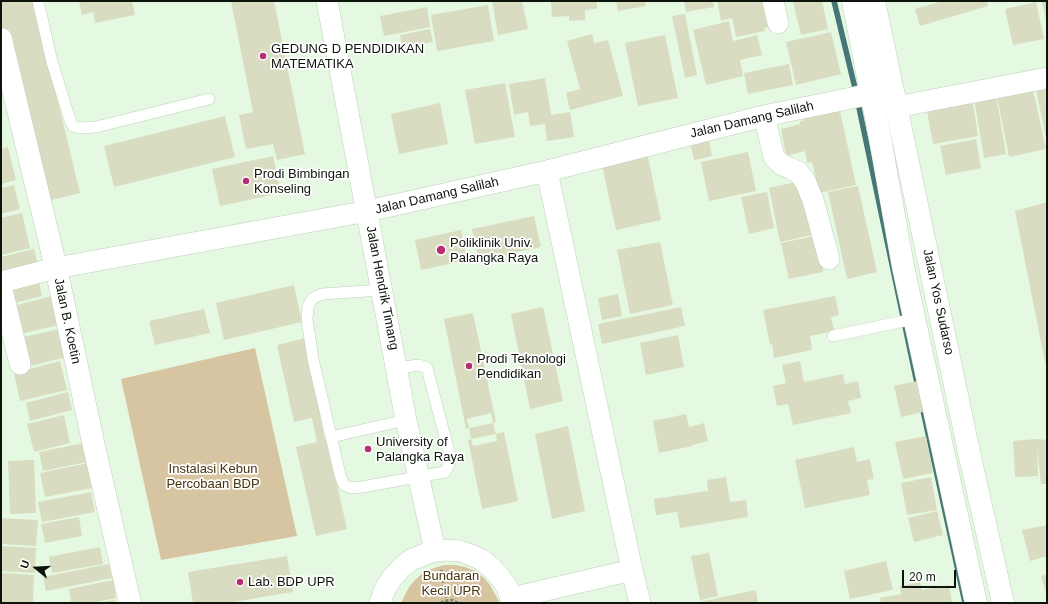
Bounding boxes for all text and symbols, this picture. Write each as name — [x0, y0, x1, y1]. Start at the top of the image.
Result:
place label: GEDUNG D PENDIDIKAN MATEMATIKA — [271, 41, 424, 72]
marker: GEDUNG D PENDIDIKAN MATEMATIKA — [258, 51, 268, 61]
street label: Jalan Damang Salilah — [689, 98, 815, 142]
place label: Prodi Bimbingan Konseling — [254, 166, 349, 197]
street label: Jalan Damang Salilah — [374, 174, 500, 218]
marker: Prodi Bimbingan Konseling — [241, 176, 251, 186]
street label: Jalan Hendrik Timang — [362, 225, 402, 351]
place label: Poliklinik Univ. Palangka Raya — [450, 235, 538, 266]
marker: Poliklinik Univ. Palangka Raya — [435, 244, 447, 256]
street label: Jalan Yos Sudarso — [919, 248, 957, 356]
street label: Jalan B. Koetin — [50, 277, 84, 365]
place label: Prodi Teknologi Pendidikan — [477, 351, 566, 382]
marker: Prodi Teknologi Pendidikan — [464, 361, 474, 371]
place label: University of Palangka Raya — [376, 434, 464, 465]
marker: University of Palangka Raya — [363, 444, 373, 454]
park label: Instalasi Kebun Percobaan BDP — [166, 461, 260, 492]
north arrow — [16, 548, 56, 588]
text: U — [18, 559, 32, 570]
scale bar — [904, 562, 958, 588]
park label: Bundaran Kecil UPR — [421, 568, 481, 599]
text: 20 m — [909, 570, 936, 584]
place label: Lab. BDP UPR — [248, 574, 335, 590]
marker: Lab. BDP UPR — [235, 577, 245, 587]

